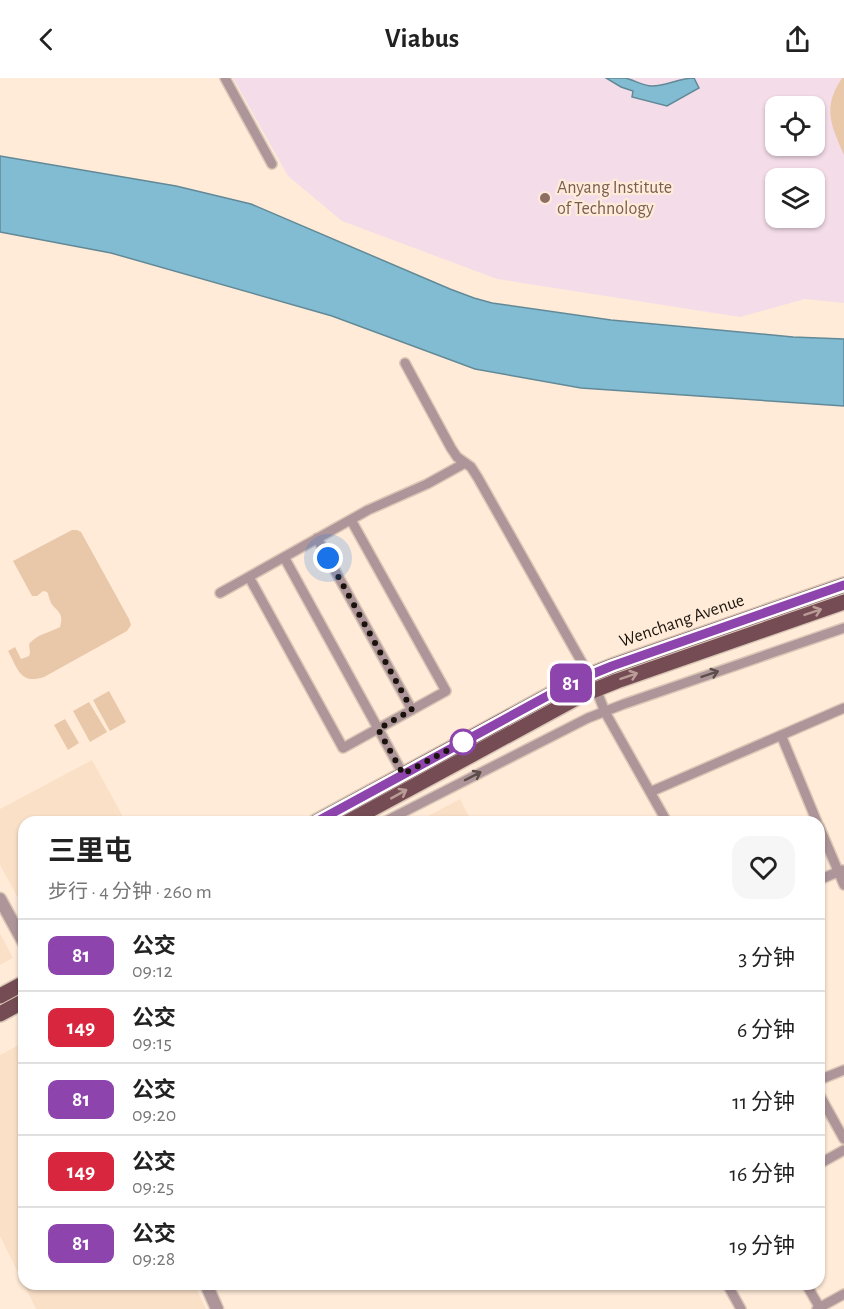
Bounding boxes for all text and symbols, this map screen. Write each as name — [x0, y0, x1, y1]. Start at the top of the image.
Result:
icon: back — [30, 23, 63, 56]
icon: share — [781, 23, 814, 56]
text: Viabus — [385, 25, 459, 52]
map controls — [765, 96, 825, 228]
button: locate — [765, 96, 825, 156]
button: layers — [765, 168, 825, 228]
place label: Anyang Institute of Technology — [557, 179, 672, 218]
marker: Anyang Institute of Technology — [538, 191, 552, 205]
your location — [313, 543, 343, 573]
street label: Wenchang Avenue — [617, 591, 747, 651]
one-way arrow — [803, 606, 822, 617]
line badge: 81 — [544, 664, 598, 702]
one-way arrow — [700, 668, 719, 679]
one-way arrow — [619, 670, 638, 681]
text: 81 — [562, 673, 580, 694]
unlabelled marker — [450, 729, 476, 755]
one-way arrow — [464, 770, 482, 781]
one-way arrow — [390, 788, 408, 799]
button: heart — [732, 836, 795, 899]
text: 三里屯 — [48, 838, 132, 866]
text: 步行 · 4 分钟 · 260 m — [48, 882, 212, 902]
text: 公交 — [132, 935, 176, 957]
text: 81 — [72, 945, 90, 966]
text: 3 分钟 — [738, 947, 795, 969]
text: 09:12 — [132, 961, 173, 981]
text: 公交 — [132, 1007, 176, 1029]
text: 149 — [67, 1017, 95, 1038]
text: 6 分钟 — [737, 1019, 795, 1041]
text: 09:15 — [132, 1033, 172, 1053]
text: 公交 — [132, 1079, 176, 1101]
text: 81 — [72, 1089, 90, 1110]
text: 11 分钟 — [732, 1091, 795, 1113]
text: 09:20 — [132, 1105, 176, 1125]
text: 公交 — [132, 1151, 176, 1173]
text: 149 — [67, 1161, 95, 1182]
text: 16 分钟 — [729, 1163, 795, 1185]
text: 09:25 — [132, 1177, 174, 1197]
text: 公交 — [132, 1223, 176, 1245]
text: 81 — [72, 1233, 90, 1254]
text: 19 分钟 — [729, 1235, 795, 1257]
text: 09:28 — [132, 1249, 175, 1269]

